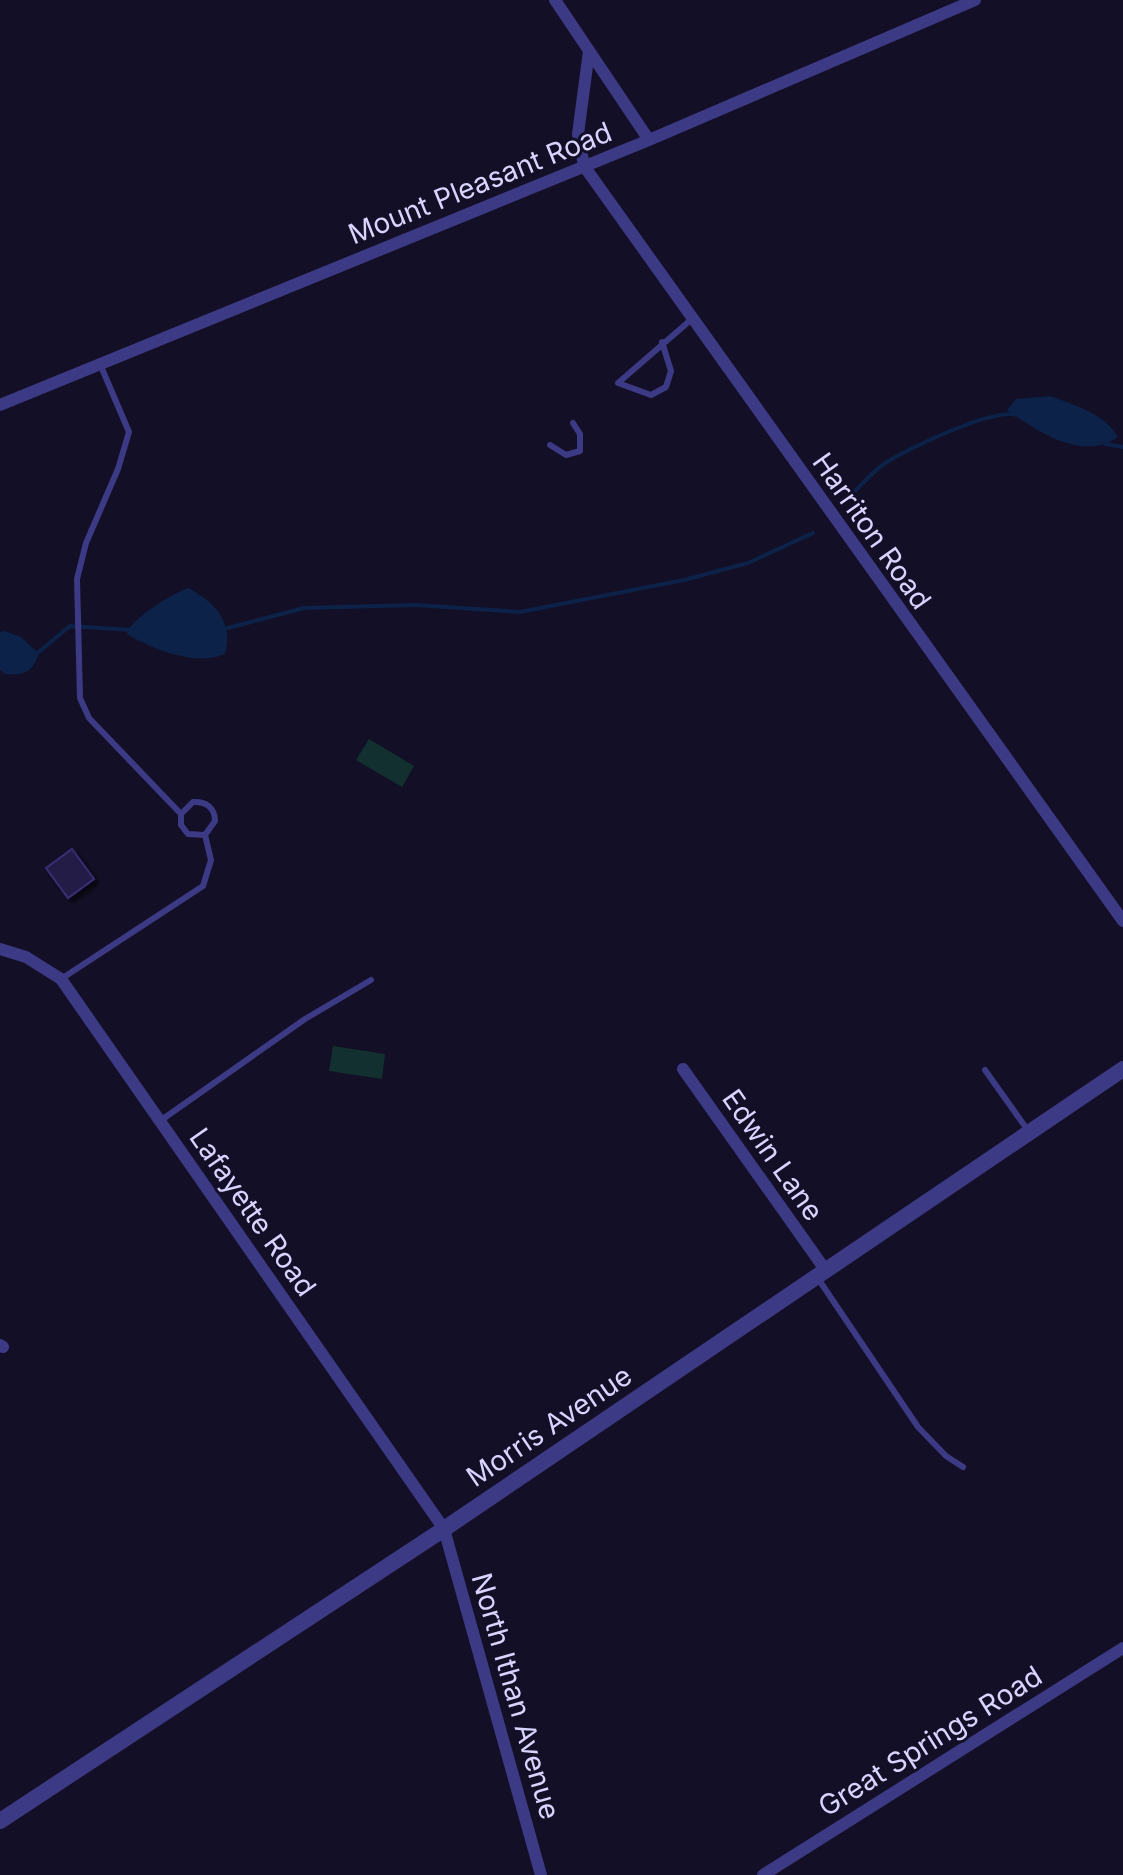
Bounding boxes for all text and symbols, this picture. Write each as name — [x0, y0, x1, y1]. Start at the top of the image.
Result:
street label: Mount Pleasant Road — [343, 115, 617, 251]
street label: Harriton Road — [806, 446, 938, 616]
street label: Edwin Lane — [715, 1083, 831, 1227]
street label: Lafayette Road — [182, 1121, 324, 1303]
street label: Morris Avenue — [460, 1358, 638, 1494]
street label: North Ithan Avenue — [465, 1569, 567, 1823]
street label: Great Springs Road — [812, 1658, 1048, 1824]

